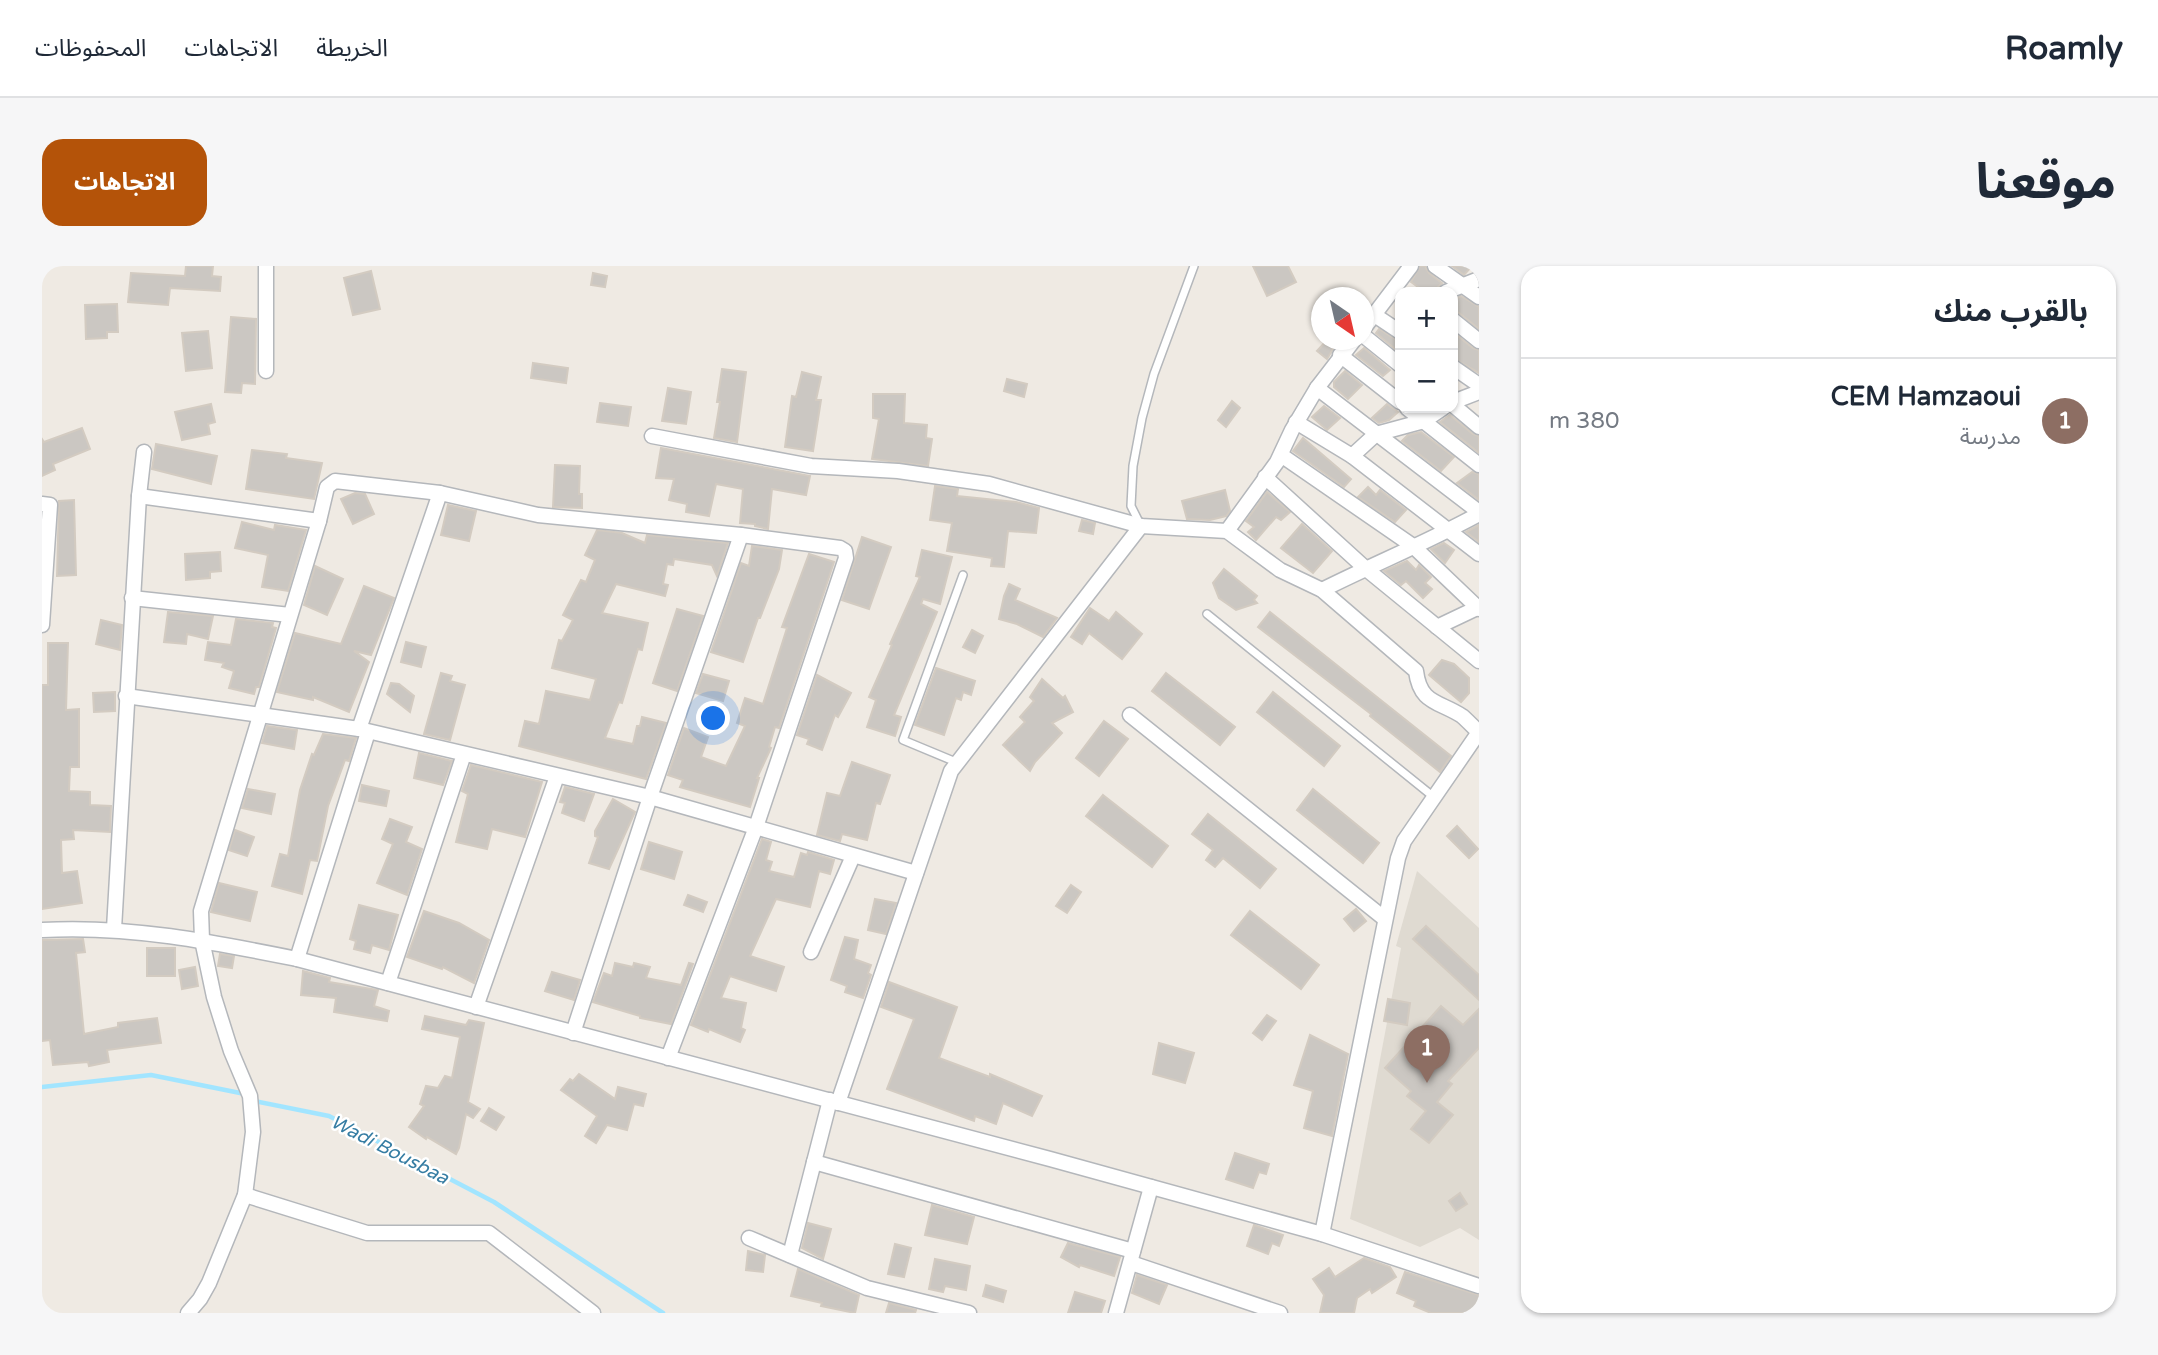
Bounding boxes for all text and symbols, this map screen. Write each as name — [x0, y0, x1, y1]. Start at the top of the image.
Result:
text: Roamly — [2005, 29, 2123, 68]
text: المحفوظات — [35, 34, 146, 63]
text: الاتجاهات — [184, 34, 278, 63]
text: الخريطة — [316, 34, 388, 63]
button: الاتجاهات — [42, 139, 207, 226]
text: موقعنا — [1976, 153, 2116, 212]
north arrow — [1311, 287, 1374, 350]
map controls — [1395, 287, 1458, 413]
button: + — [1395, 287, 1458, 350]
text: بالقرب منك — [1934, 293, 2088, 330]
button: − — [1395, 350, 1458, 413]
text: CEM Hamzaoui — [1831, 381, 2021, 412]
text: 380 m — [1549, 407, 1619, 435]
text: 1 — [2058, 407, 2072, 435]
text: مدرسة — [1960, 423, 2021, 451]
your location — [696, 701, 730, 735]
pin: 1 — [1404, 1025, 1450, 1083]
water label: Wadi Bousbaa — [327, 1111, 453, 1190]

